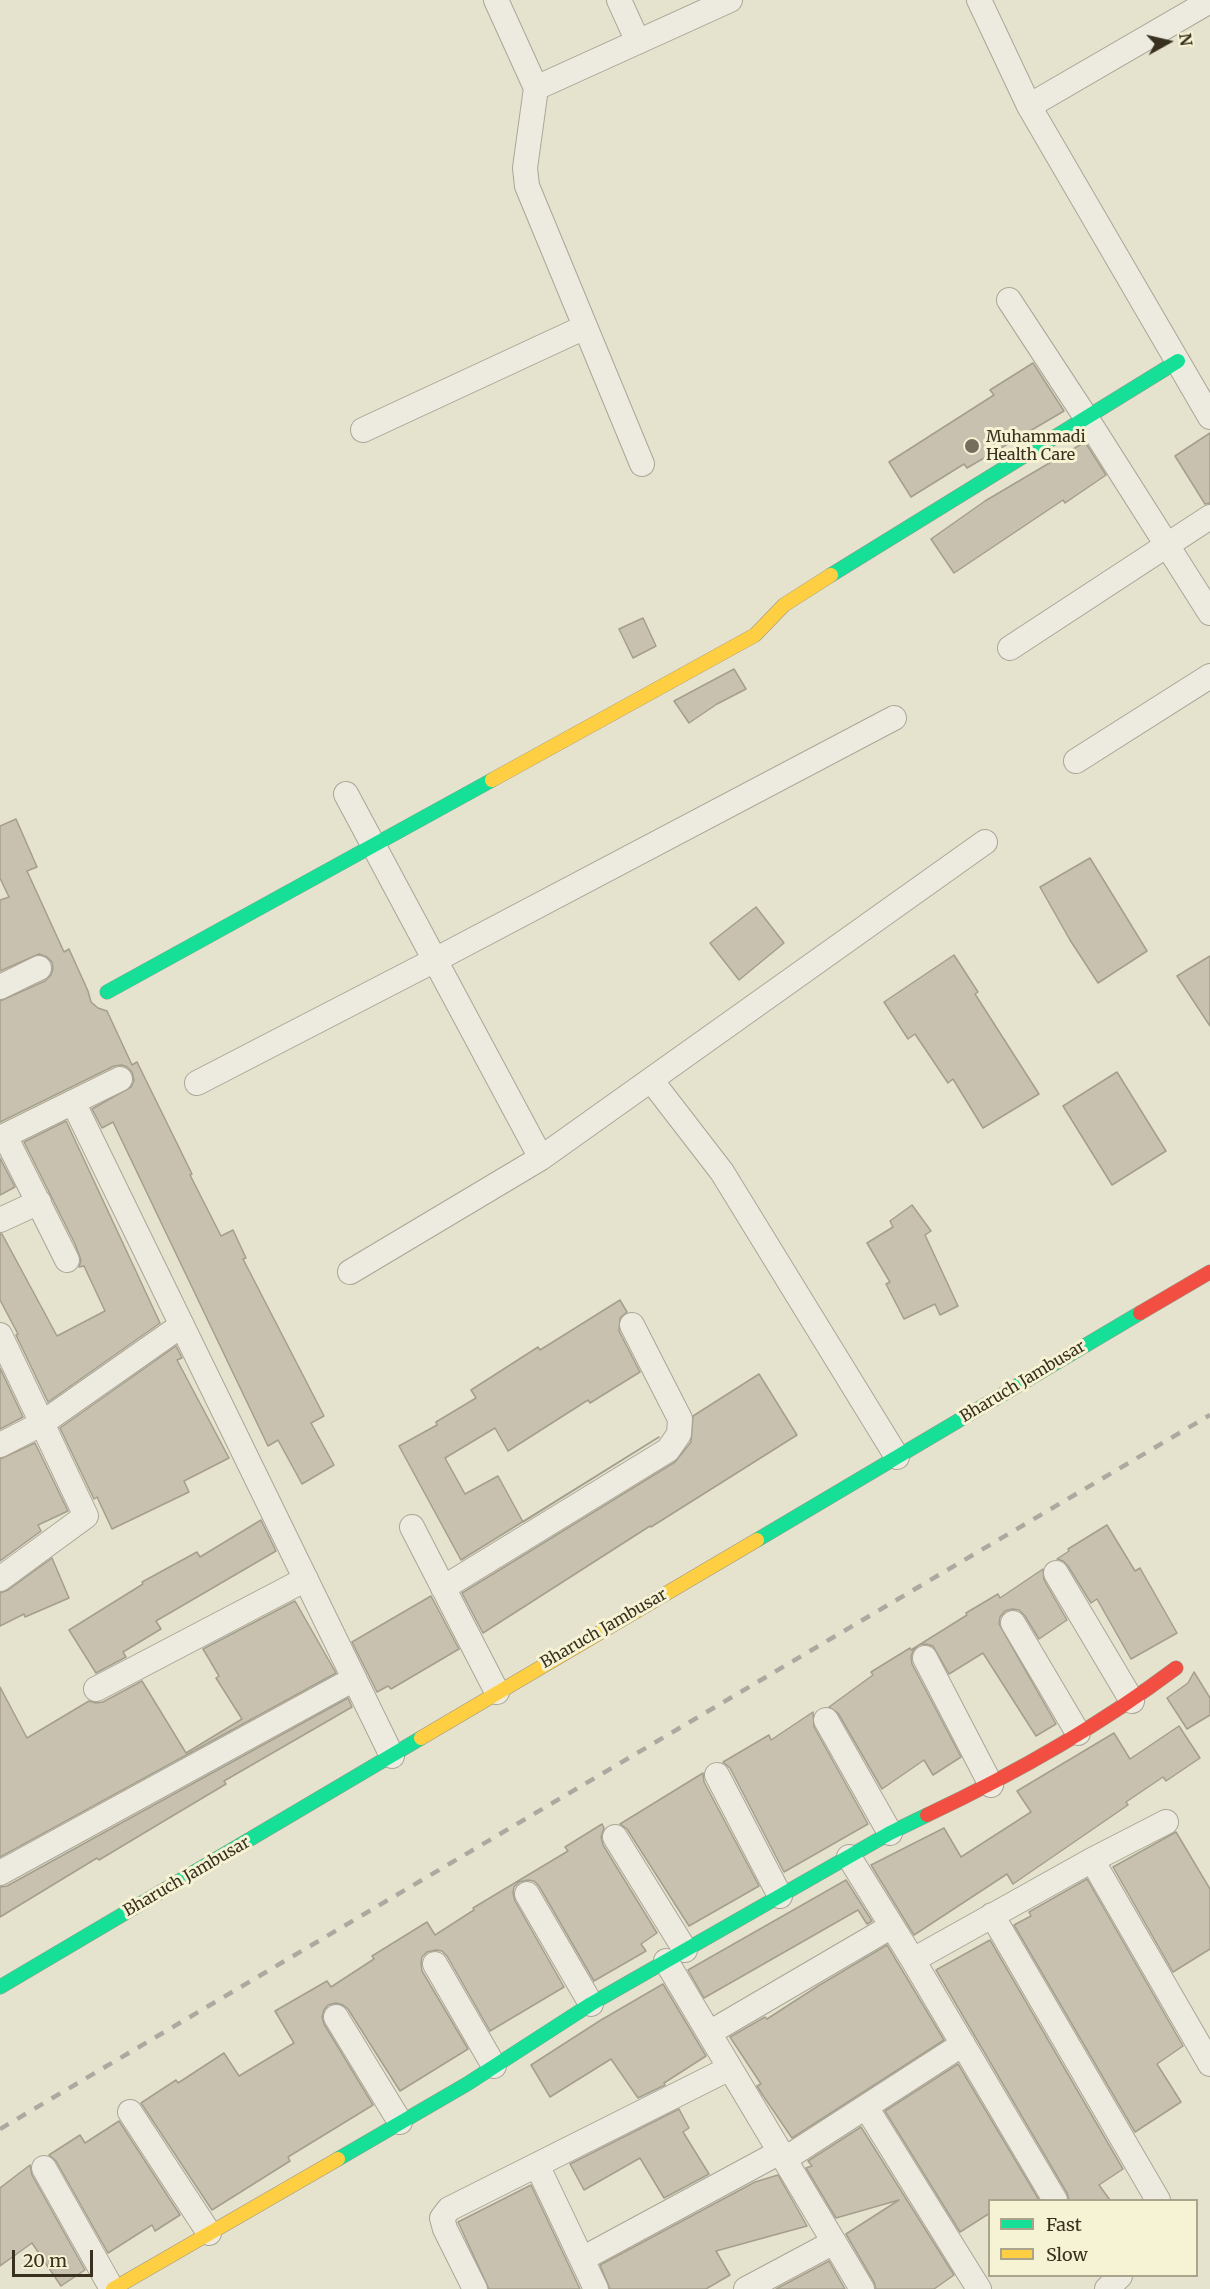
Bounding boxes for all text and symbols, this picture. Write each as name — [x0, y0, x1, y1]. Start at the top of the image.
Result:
north arrow — [1138, 12, 1198, 72]
text: N — [1175, 32, 1197, 47]
place label: Muhammadi Health Care — [986, 427, 1086, 465]
marker: Muhammadi Health Care — [963, 437, 981, 455]
street label: Bharuch Jambusar — [957, 1337, 1089, 1427]
street label: Bharuch Jambusar — [538, 1585, 670, 1673]
street label: Bharuch Jambusar — [121, 1833, 253, 1921]
legend — [988, 2199, 1198, 2277]
text: Fast — [1046, 2213, 1082, 2236]
scale bar — [15, 2238, 96, 2276]
text: Slow — [1046, 2243, 1088, 2266]
text: 20 m — [23, 2249, 67, 2272]

